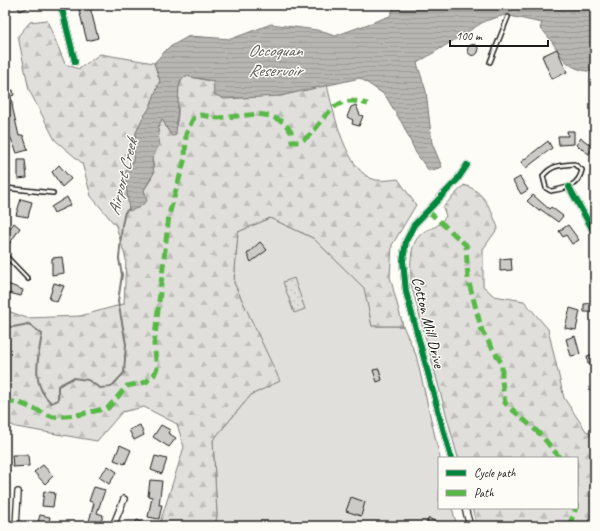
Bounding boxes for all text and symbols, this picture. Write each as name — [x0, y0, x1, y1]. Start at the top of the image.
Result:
scale bar — [450, 22, 548, 48]
text: 100 m — [456, 28, 483, 44]
water label: Occoquan Reservoir — [248, 40, 304, 81]
water label: Airport Creek — [103, 133, 143, 217]
street label: Cotton Mill Drive — [407, 275, 449, 372]
legend — [438, 457, 578, 509]
text: Cycle path — [474, 465, 516, 481]
text: Path — [474, 485, 494, 501]

